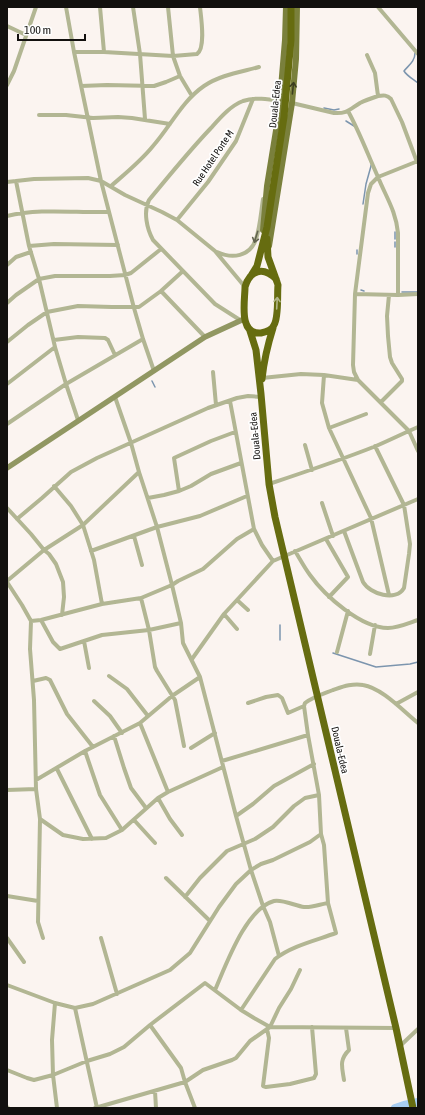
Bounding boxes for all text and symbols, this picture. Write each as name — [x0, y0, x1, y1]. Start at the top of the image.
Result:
scale bar — [18, 16, 85, 42]
text: 100 m — [24, 23, 51, 37]
street label: Douala-Edea — [267, 79, 283, 128]
one-way arrow — [289, 82, 297, 95]
street label: Rue Hotel Porte M — [190, 128, 236, 188]
one-way arrow — [252, 230, 259, 243]
one-way arrow — [273, 297, 281, 310]
street label: Douala-Edea — [247, 411, 263, 460]
street label: Douala-Edea — [329, 725, 351, 775]

